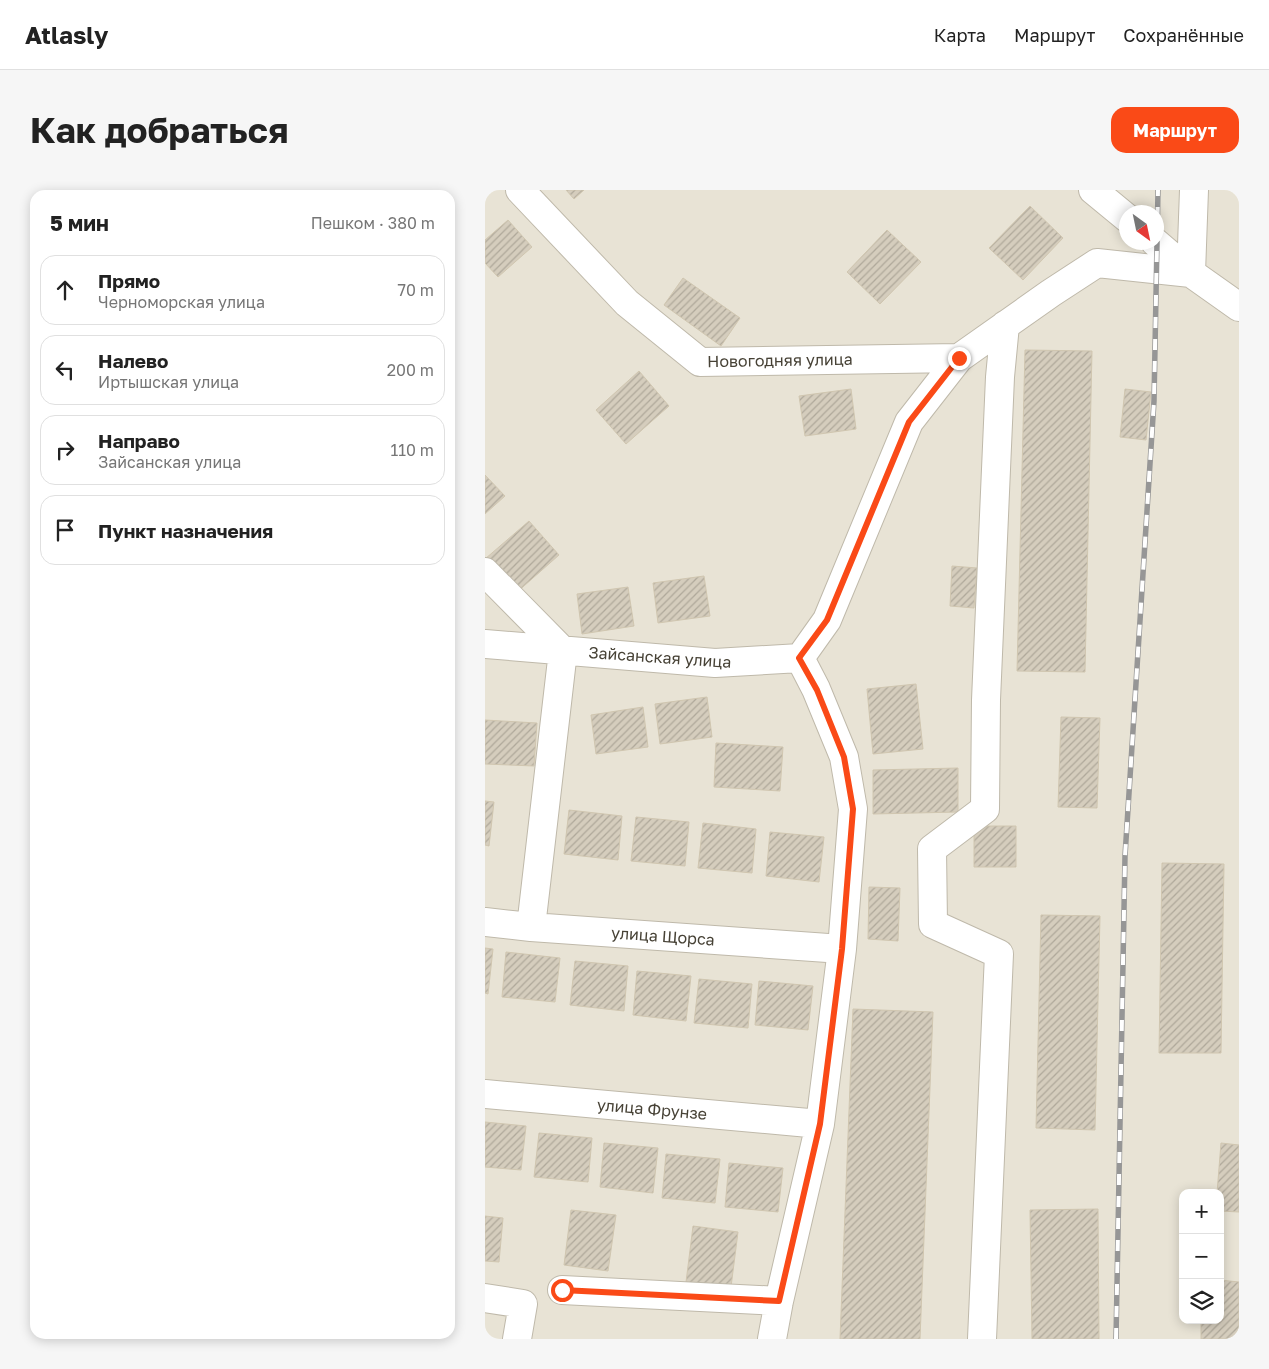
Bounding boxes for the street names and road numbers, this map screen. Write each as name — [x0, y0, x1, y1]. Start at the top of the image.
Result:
street label: Новогодняя улица — [707, 349, 853, 371]
street label: Зайсанская улица — [588, 642, 732, 672]
street label: улица Щорса — [611, 922, 715, 950]
street label: улица Фрунзе — [596, 1094, 708, 1124]

